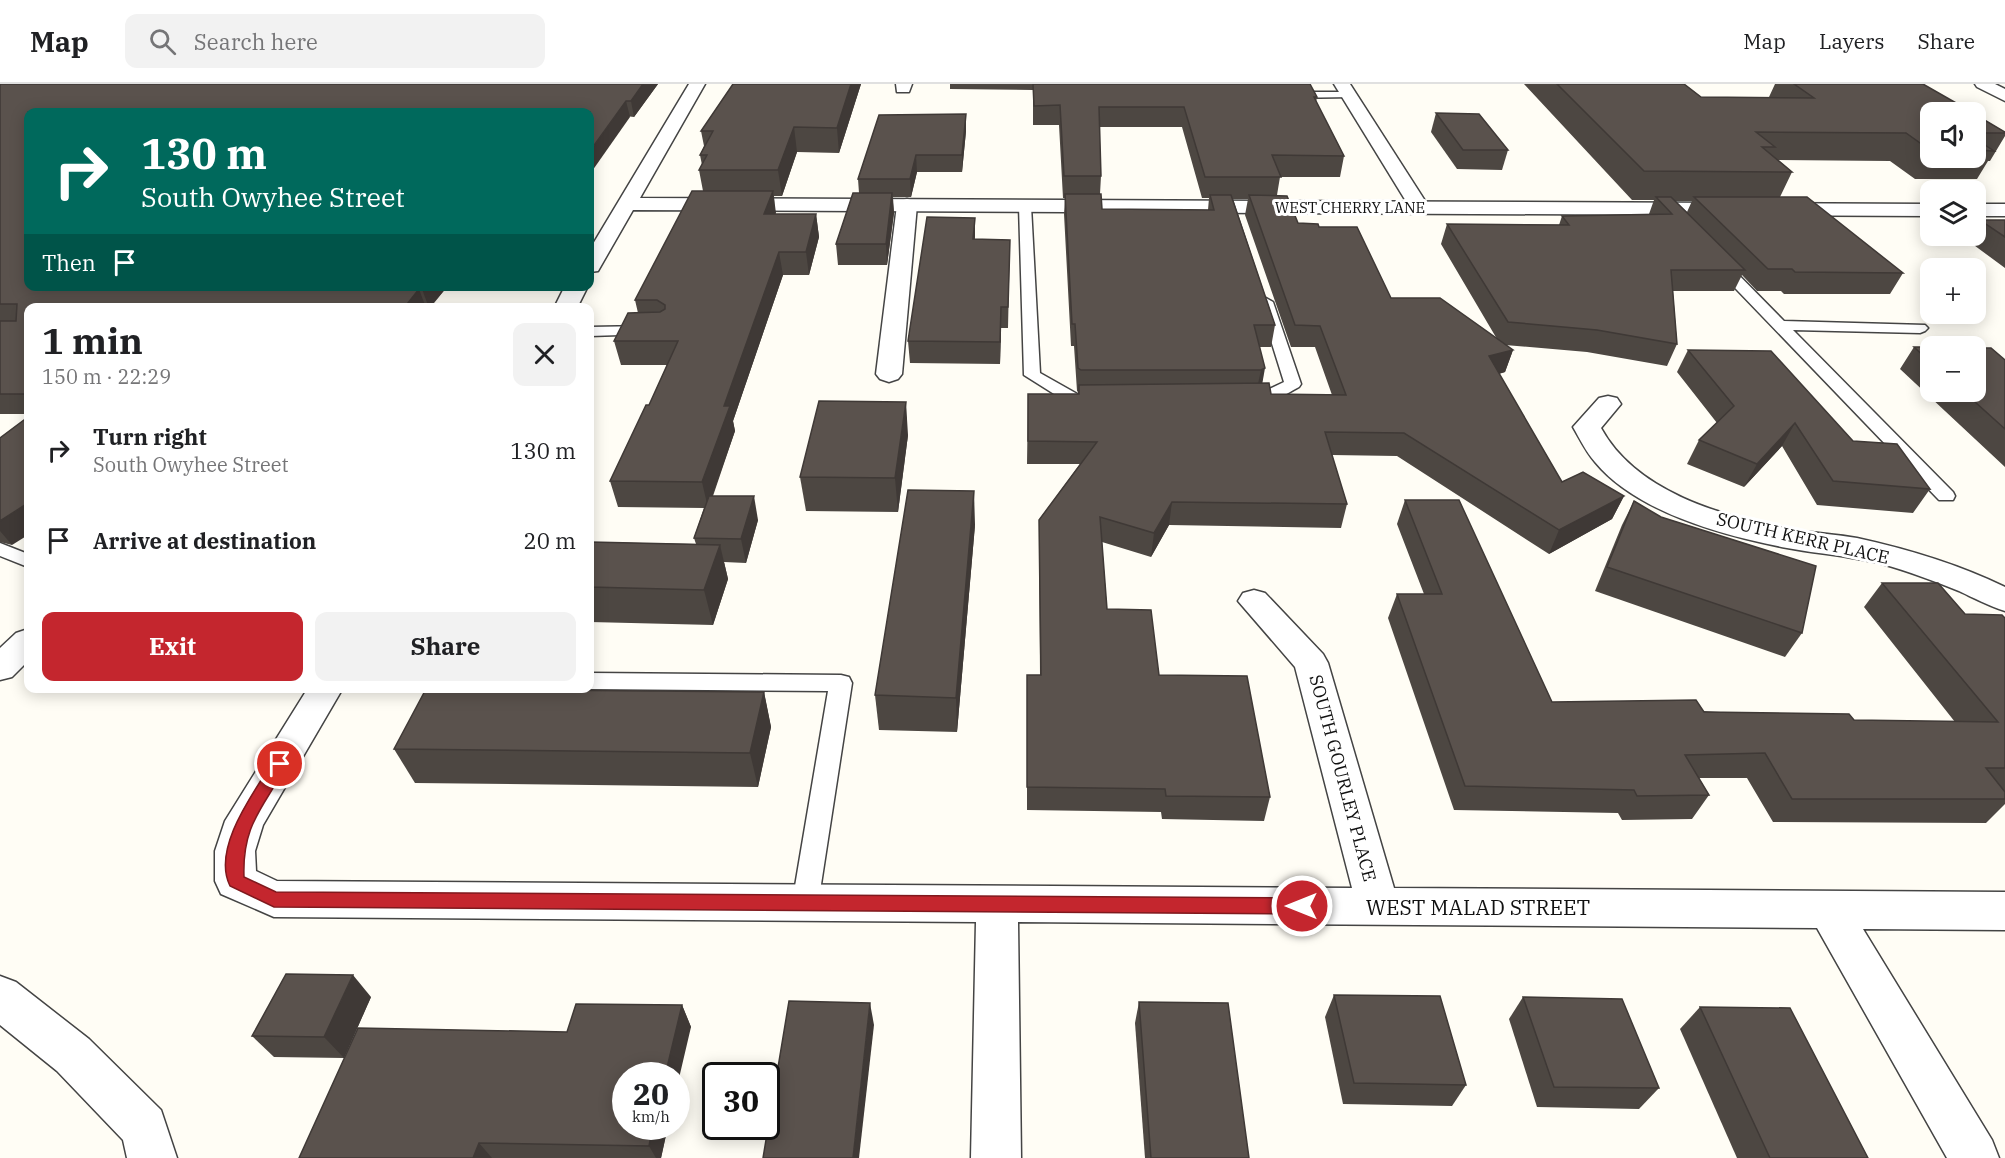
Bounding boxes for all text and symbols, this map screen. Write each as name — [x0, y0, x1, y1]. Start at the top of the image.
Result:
search box — [125, 14, 545, 68]
text: Map — [30, 23, 89, 60]
icon: search — [146, 25, 179, 58]
text: Search here — [194, 27, 318, 56]
text: Map — [1743, 27, 1786, 55]
text: Layers — [1819, 27, 1885, 55]
text: Share — [1918, 27, 1975, 55]
map controls — [1920, 102, 1986, 402]
button: sound — [1920, 102, 1986, 168]
text: 130 m — [141, 126, 267, 181]
icon: right — [42, 132, 120, 210]
text: South Owyhee Street — [141, 179, 405, 214]
button: layers — [1920, 180, 1986, 246]
street label: WEST CHERRY LANE — [1275, 198, 1425, 217]
icon: arrive — [108, 246, 141, 279]
text: Then — [42, 248, 96, 277]
button: + — [1920, 258, 1986, 324]
text: 1 min — [42, 317, 143, 364]
button: close — [513, 323, 576, 386]
button: − — [1920, 336, 1986, 402]
text: 150 m · 22:29 — [42, 363, 171, 390]
text: Turn right — [93, 422, 207, 451]
icon: right — [42, 434, 75, 467]
text: 130 m — [510, 436, 576, 465]
text: South Owyhee Street — [93, 451, 288, 478]
street label: SOUTH KERR PLACE — [1714, 507, 1892, 569]
icon: arrive — [42, 524, 75, 557]
text: Arrive at destination — [93, 526, 316, 555]
text: 20 m — [524, 526, 576, 555]
button: Exit — [42, 612, 303, 681]
button: Share — [315, 612, 576, 681]
street label: SOUTH GOURLEY PLACE — [1304, 672, 1382, 884]
pin — [254, 738, 305, 789]
icon: arrive — [263, 747, 296, 780]
position arrow — [1270, 874, 1334, 938]
street label: WEST MALAD STREET — [1366, 893, 1590, 921]
speed limit sign: 30 — [702, 1062, 780, 1140]
text: 20 — [633, 1074, 669, 1113]
text: km/h — [632, 1107, 670, 1126]

